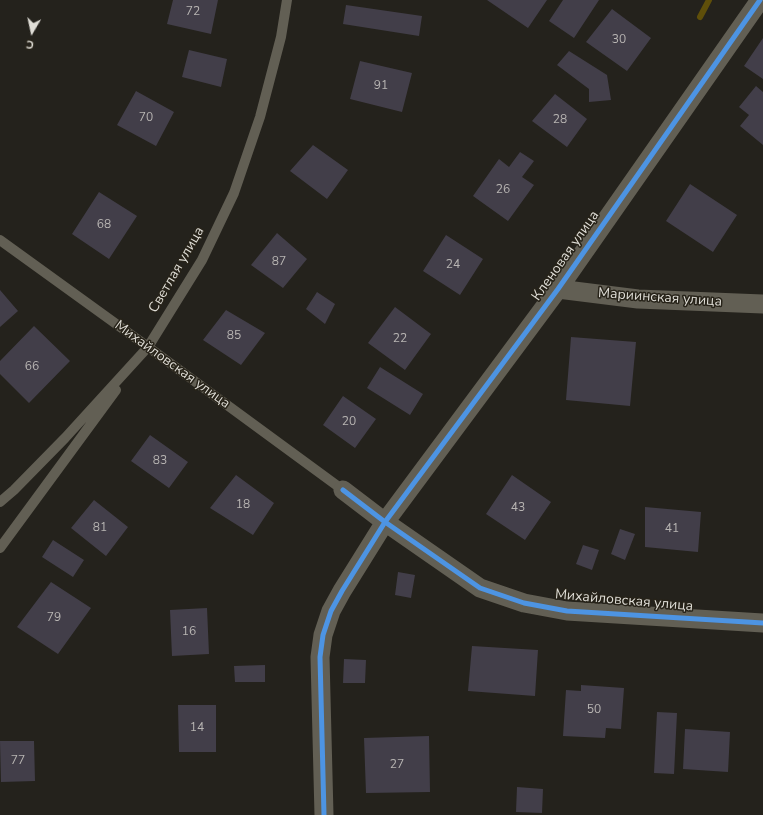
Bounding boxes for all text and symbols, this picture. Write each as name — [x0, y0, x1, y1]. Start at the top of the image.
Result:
house number: 72 — [186, 5, 200, 19]
north arrow — [12, 12, 52, 52]
house number: 30 — [612, 33, 626, 47]
text: С — [25, 36, 35, 52]
house number: 91 — [374, 79, 388, 93]
house number: 70 — [139, 111, 153, 125]
house number: 28 — [553, 113, 567, 127]
house number: 26 — [496, 183, 510, 197]
street label: Кленовая улица — [529, 208, 603, 304]
house number: 68 — [97, 218, 111, 232]
street label: Светлая улица — [146, 224, 208, 316]
house number: 87 — [272, 255, 286, 269]
house number: 24 — [446, 258, 460, 272]
street label: Мариинская улица — [598, 285, 722, 311]
street label: Михайловская улица — [111, 317, 233, 413]
house number: 85 — [227, 329, 241, 343]
house number: 22 — [393, 332, 407, 346]
house number: 66 — [25, 360, 39, 374]
house number: 20 — [342, 415, 356, 429]
house number: 83 — [153, 454, 167, 468]
house number: 18 — [236, 498, 250, 512]
house number: 43 — [511, 501, 525, 515]
house number: 81 — [93, 521, 107, 535]
house number: 41 — [665, 522, 679, 536]
street label: Михайловская улица — [554, 587, 694, 615]
house number: 79 — [47, 611, 61, 625]
house number: 16 — [182, 625, 196, 639]
house number: 50 — [587, 703, 601, 717]
house number: 14 — [190, 721, 204, 735]
house number: 77 — [11, 754, 25, 768]
house number: 27 — [390, 758, 404, 772]

